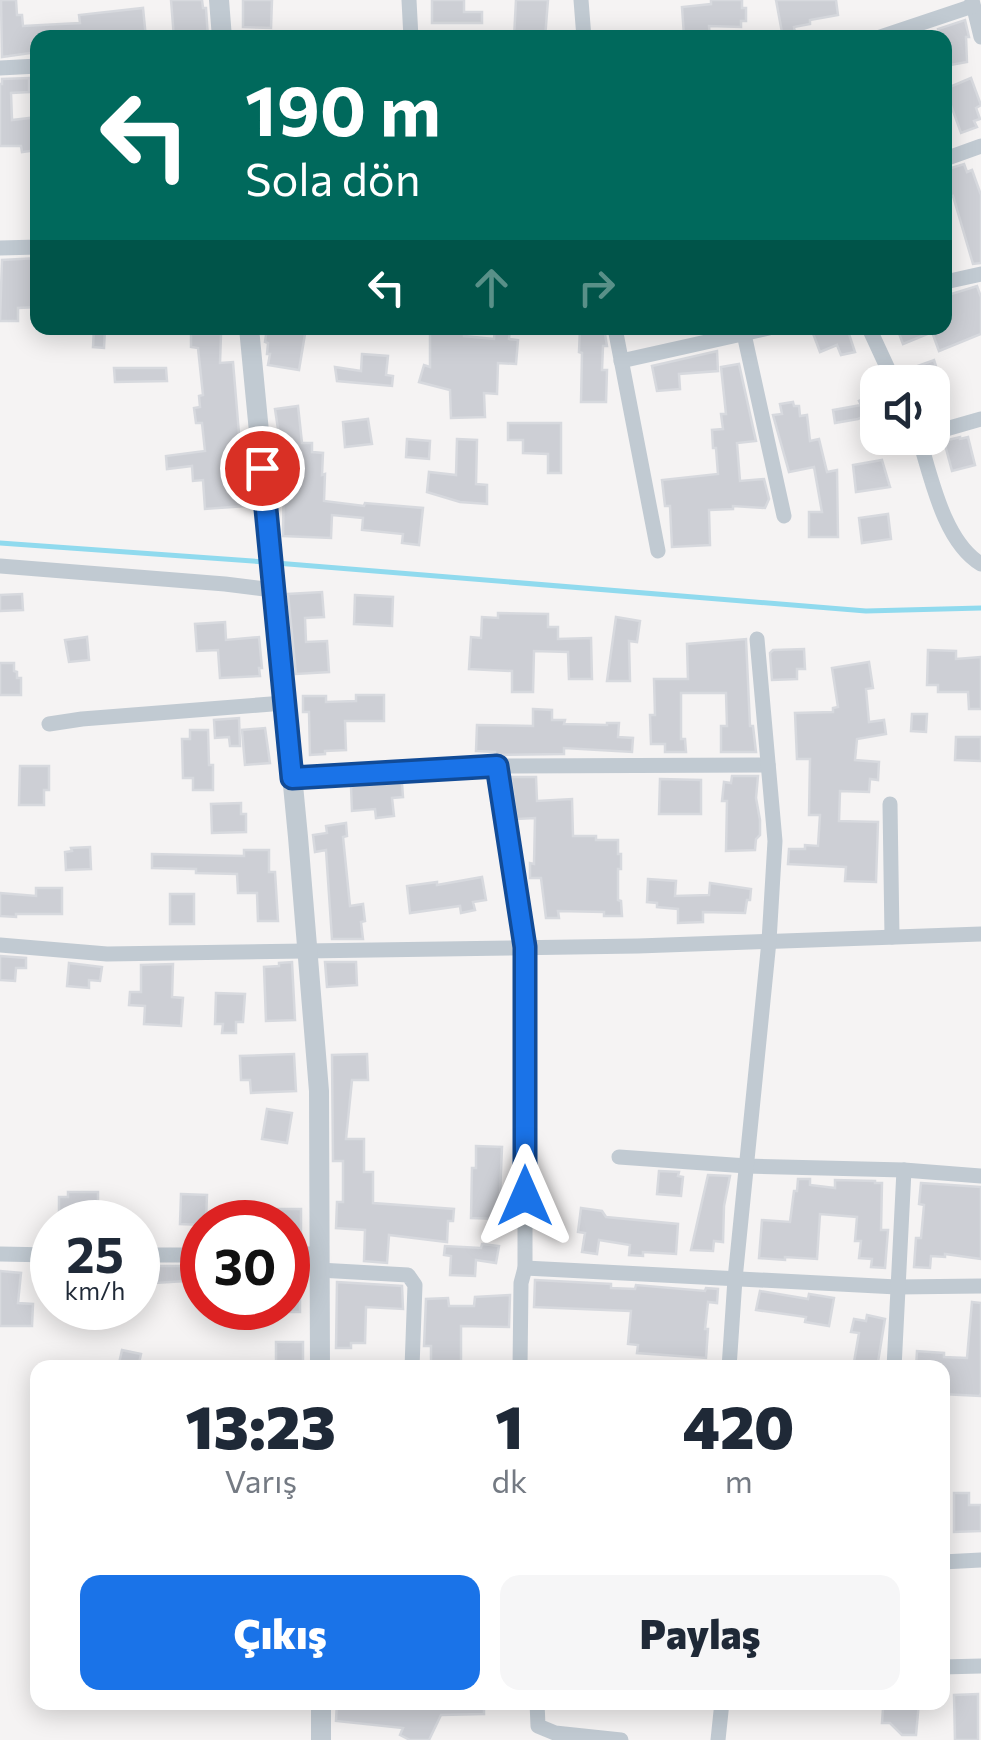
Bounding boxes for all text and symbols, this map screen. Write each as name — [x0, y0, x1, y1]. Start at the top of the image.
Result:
text: 190 m — [245, 65, 441, 150]
icon: left — [80, 70, 210, 200]
text: Sola dön — [245, 150, 421, 205]
icon: left — [359, 260, 414, 315]
icon: ahead — [464, 260, 519, 315]
icon: right — [569, 260, 624, 315]
map controls — [860, 365, 950, 455]
button: sound — [860, 365, 950, 455]
pin — [220, 426, 305, 511]
icon: arrive — [235, 441, 290, 496]
position arrow — [473, 1144, 577, 1248]
speed limit sign: 30 — [180, 1200, 310, 1330]
text: 25 — [66, 1222, 124, 1283]
text: km/h — [65, 1275, 125, 1305]
text: 13:23 — [186, 1388, 336, 1461]
text: 1 — [495, 1388, 523, 1461]
text: 420 — [683, 1388, 794, 1461]
text: Varış — [224, 1460, 297, 1500]
text: dk — [491, 1460, 527, 1500]
text: m — [725, 1460, 753, 1500]
button: Çıkış — [80, 1575, 480, 1690]
button: Paylaş — [500, 1575, 900, 1690]

